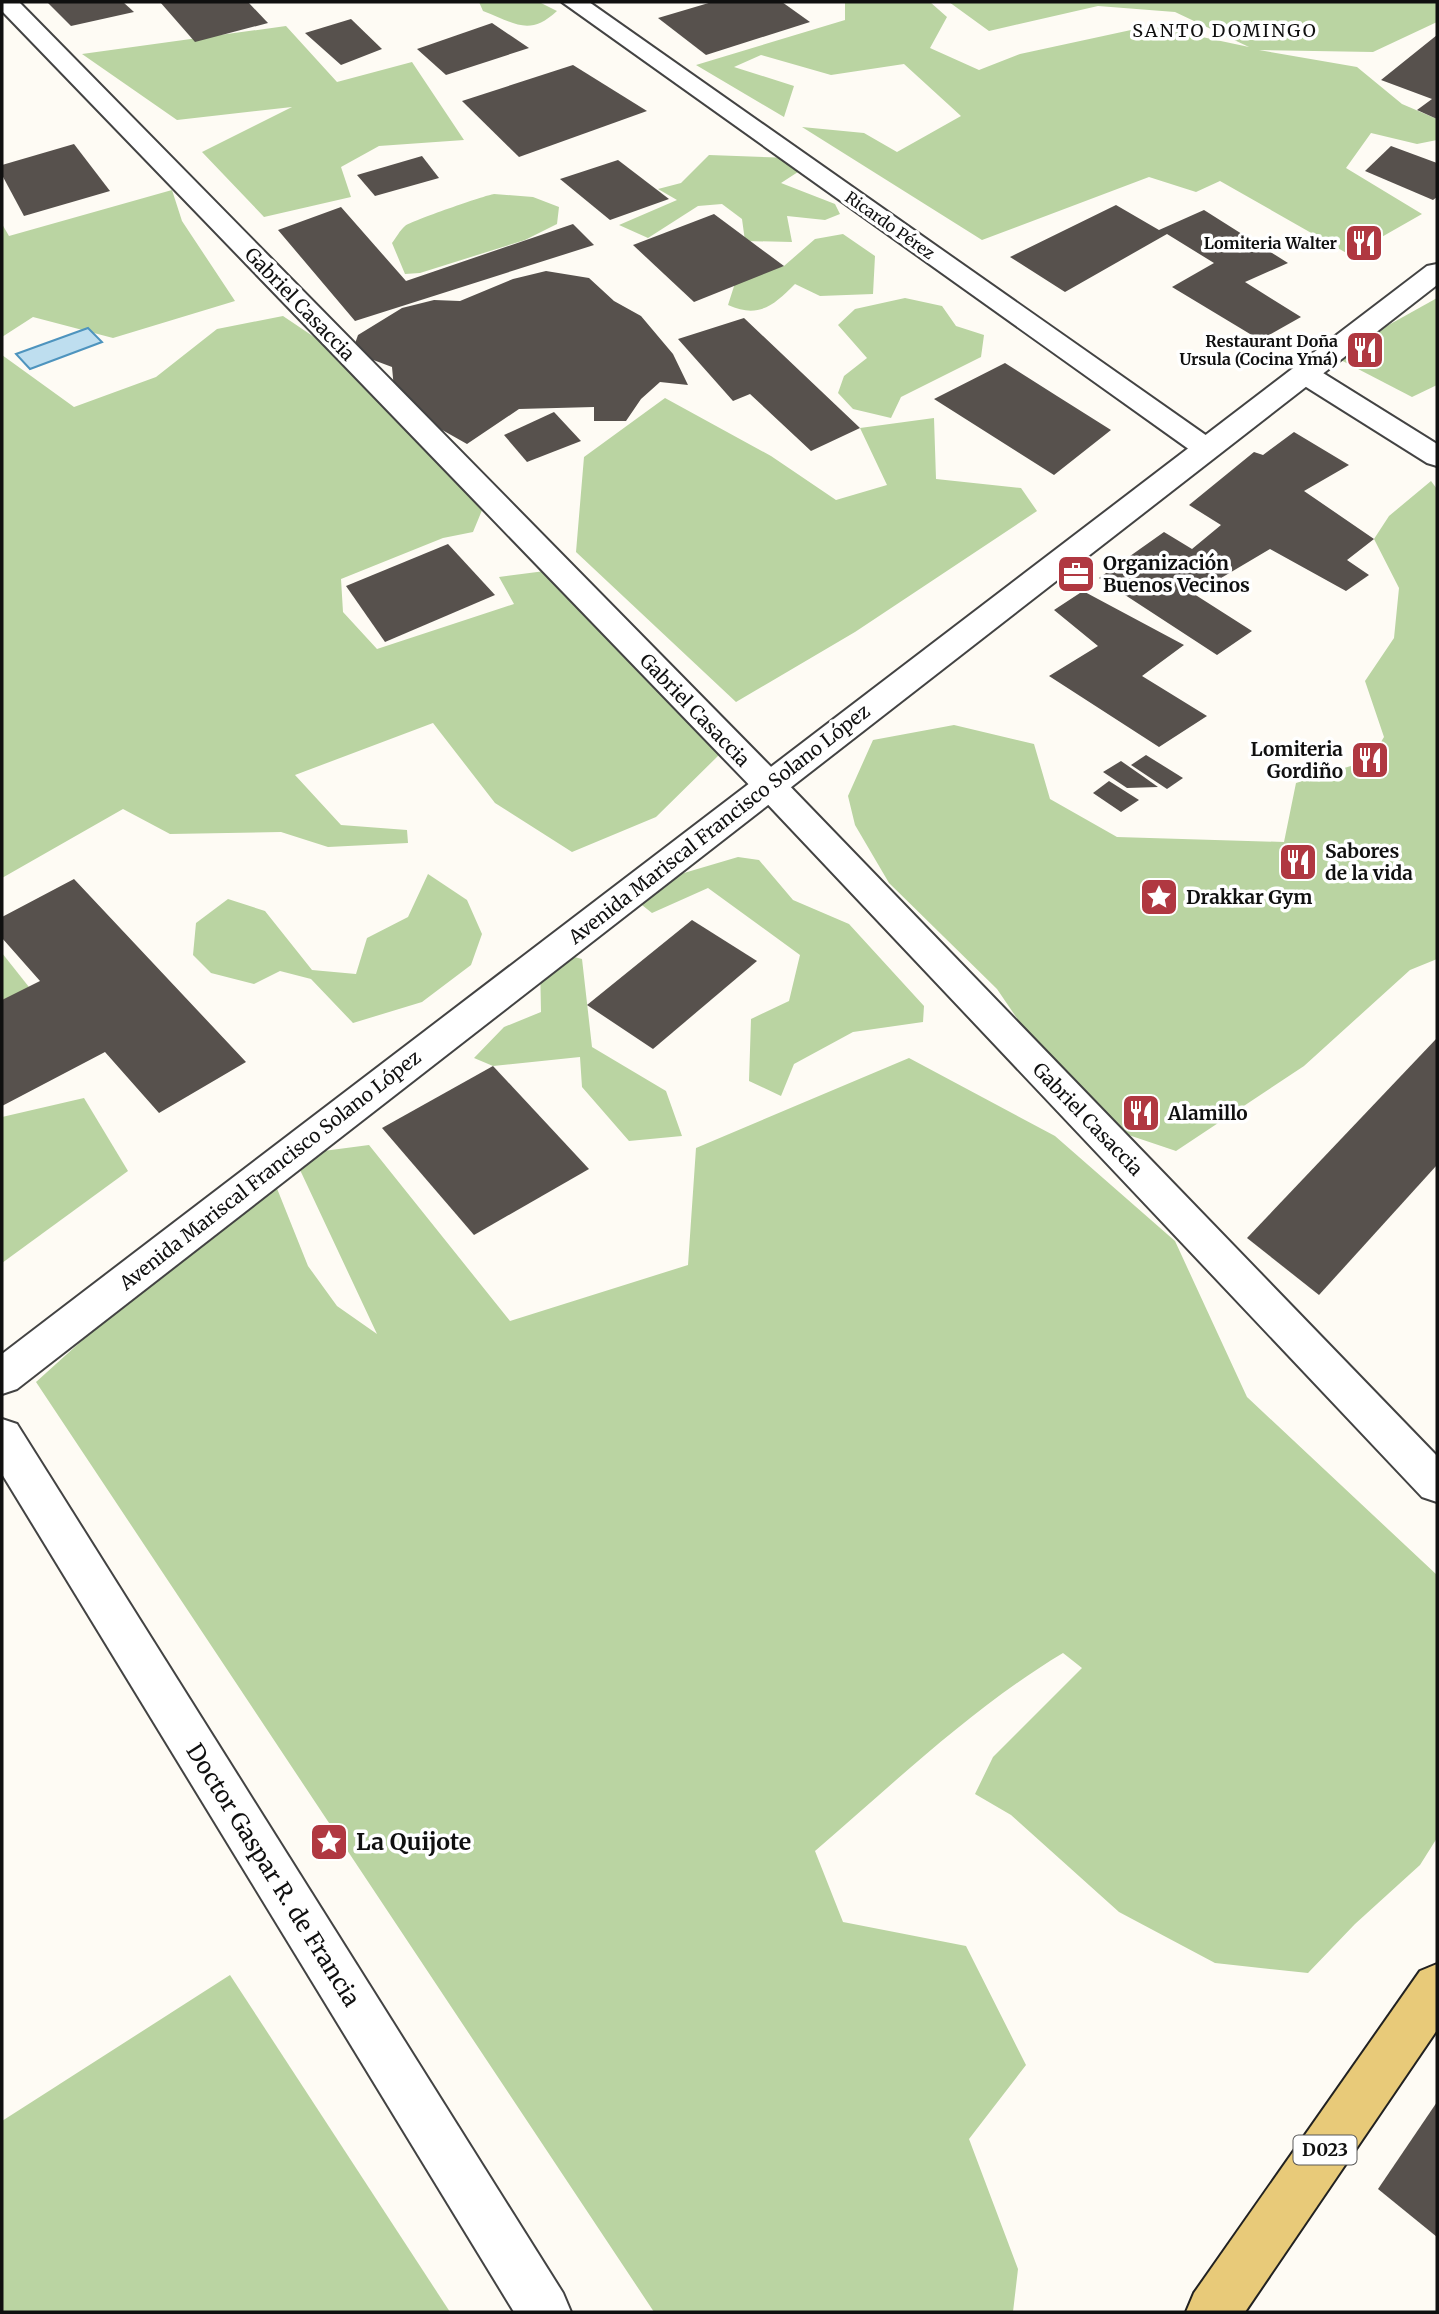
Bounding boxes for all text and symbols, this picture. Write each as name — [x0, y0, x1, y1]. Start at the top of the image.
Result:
district label: SANTO DOMINGO — [1132, 19, 1318, 42]
street label: Ricardo Pérez — [841, 187, 939, 263]
restaurant icon: Lomiteria Walter — [1343, 222, 1385, 264]
place label: Lomiteria Walter — [1204, 233, 1338, 253]
street label: Gabriel Casaccia — [240, 242, 360, 366]
restaurant icon: Restaurant Doña Ursula (Cocina Ymá) — [1344, 329, 1386, 371]
place label: Restaurant Doña Ursula (Cocina Ymá) — [1180, 331, 1338, 369]
place label: Organización Buenos Vecinos — [1103, 551, 1250, 597]
office icon: Organización Buenos Vecinos — [1055, 553, 1097, 595]
street label: Gabriel Casaccia — [635, 648, 755, 772]
street label: Avenida Mariscal Francisco Solano López — [563, 699, 874, 950]
place label: Lomiteria Gordiño — [1251, 737, 1343, 783]
restaurant icon: Lomiteria Gordiño — [1349, 739, 1391, 781]
place label: Sabores de la vida — [1325, 839, 1413, 885]
restaurant icon: Sabores de la vida — [1277, 841, 1319, 883]
place icon: Drakkar Gym — [1138, 876, 1180, 918]
place label: Drakkar Gym — [1186, 885, 1312, 909]
street label: Avenida Mariscal Francisco Solano López — [114, 1045, 425, 1296]
street label: Gabriel Casaccia — [1028, 1057, 1148, 1181]
restaurant icon: Alamillo — [1120, 1092, 1162, 1134]
place label: Alamillo — [1167, 1101, 1248, 1125]
street label: Doctor Gaspar R. de Francia — [180, 1738, 367, 2012]
place icon: La Quijote — [308, 1821, 350, 1863]
place label: La Quijote — [356, 1827, 471, 1856]
road number: D023 — [1294, 2136, 1356, 2164]

